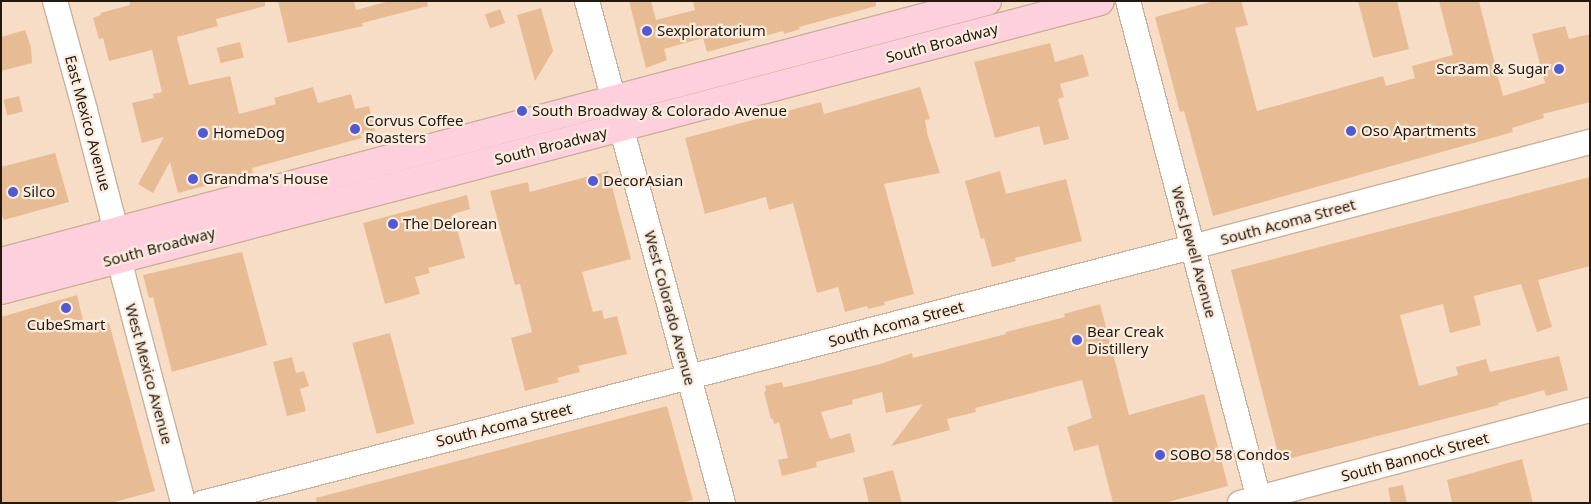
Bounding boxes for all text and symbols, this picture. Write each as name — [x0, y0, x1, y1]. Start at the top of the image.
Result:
street label: South Broadway — [884, 19, 1000, 67]
place label: Sexploratorium — [657, 22, 766, 40]
marker: Sexploratorium — [641, 25, 653, 37]
street label: East Mexico Avenue — [61, 53, 115, 193]
place label: Scr3am & Sugar — [1436, 60, 1549, 78]
marker: Scr3am & Sugar — [1553, 63, 1565, 75]
place label: South Broadway & Colorado Avenue — [532, 102, 787, 120]
marker: South Broadway & Colorado Avenue — [516, 105, 528, 117]
place label: Corvus Coffee Roasters — [365, 111, 464, 146]
place label: Oso Apartments — [1361, 122, 1476, 140]
marker: Corvus Coffee Roasters — [349, 123, 361, 135]
street label: South Broadway — [493, 123, 609, 169]
place label: HomeDog — [213, 124, 285, 142]
marker: Oso Apartments — [1345, 125, 1357, 137]
marker: HomeDog — [197, 127, 209, 139]
place label: Grandma's House — [203, 170, 328, 188]
place label: DecorAsian — [603, 172, 683, 190]
marker: Grandma's House — [187, 173, 199, 185]
marker: DecorAsian — [587, 175, 599, 187]
place label: Silco — [23, 183, 55, 201]
street label: West Jewell Avenue — [1168, 184, 1220, 320]
marker: Silco — [7, 186, 19, 198]
street label: South Acoma Street — [1218, 195, 1358, 249]
place label: The Delorean — [403, 215, 497, 233]
marker: The Delorean — [387, 218, 399, 230]
street label: South Broadway — [101, 223, 217, 271]
street label: West Colorado Avenue — [641, 229, 699, 387]
street label: South Acoma Street — [826, 297, 966, 351]
marker: CubeSmart — [60, 302, 72, 314]
street label: West Mexico Avenue — [122, 302, 176, 446]
place label: CubeSmart — [27, 316, 105, 334]
place label: Bear Creak Distillery — [1087, 322, 1164, 357]
marker: Bear Creak Distillery — [1071, 334, 1083, 346]
street label: South Acoma Street — [434, 399, 574, 451]
street label: South Bannock Street — [1339, 429, 1491, 485]
place label: SOBO 58 Condos — [1170, 446, 1290, 464]
marker: SOBO 58 Condos — [1154, 449, 1166, 461]

